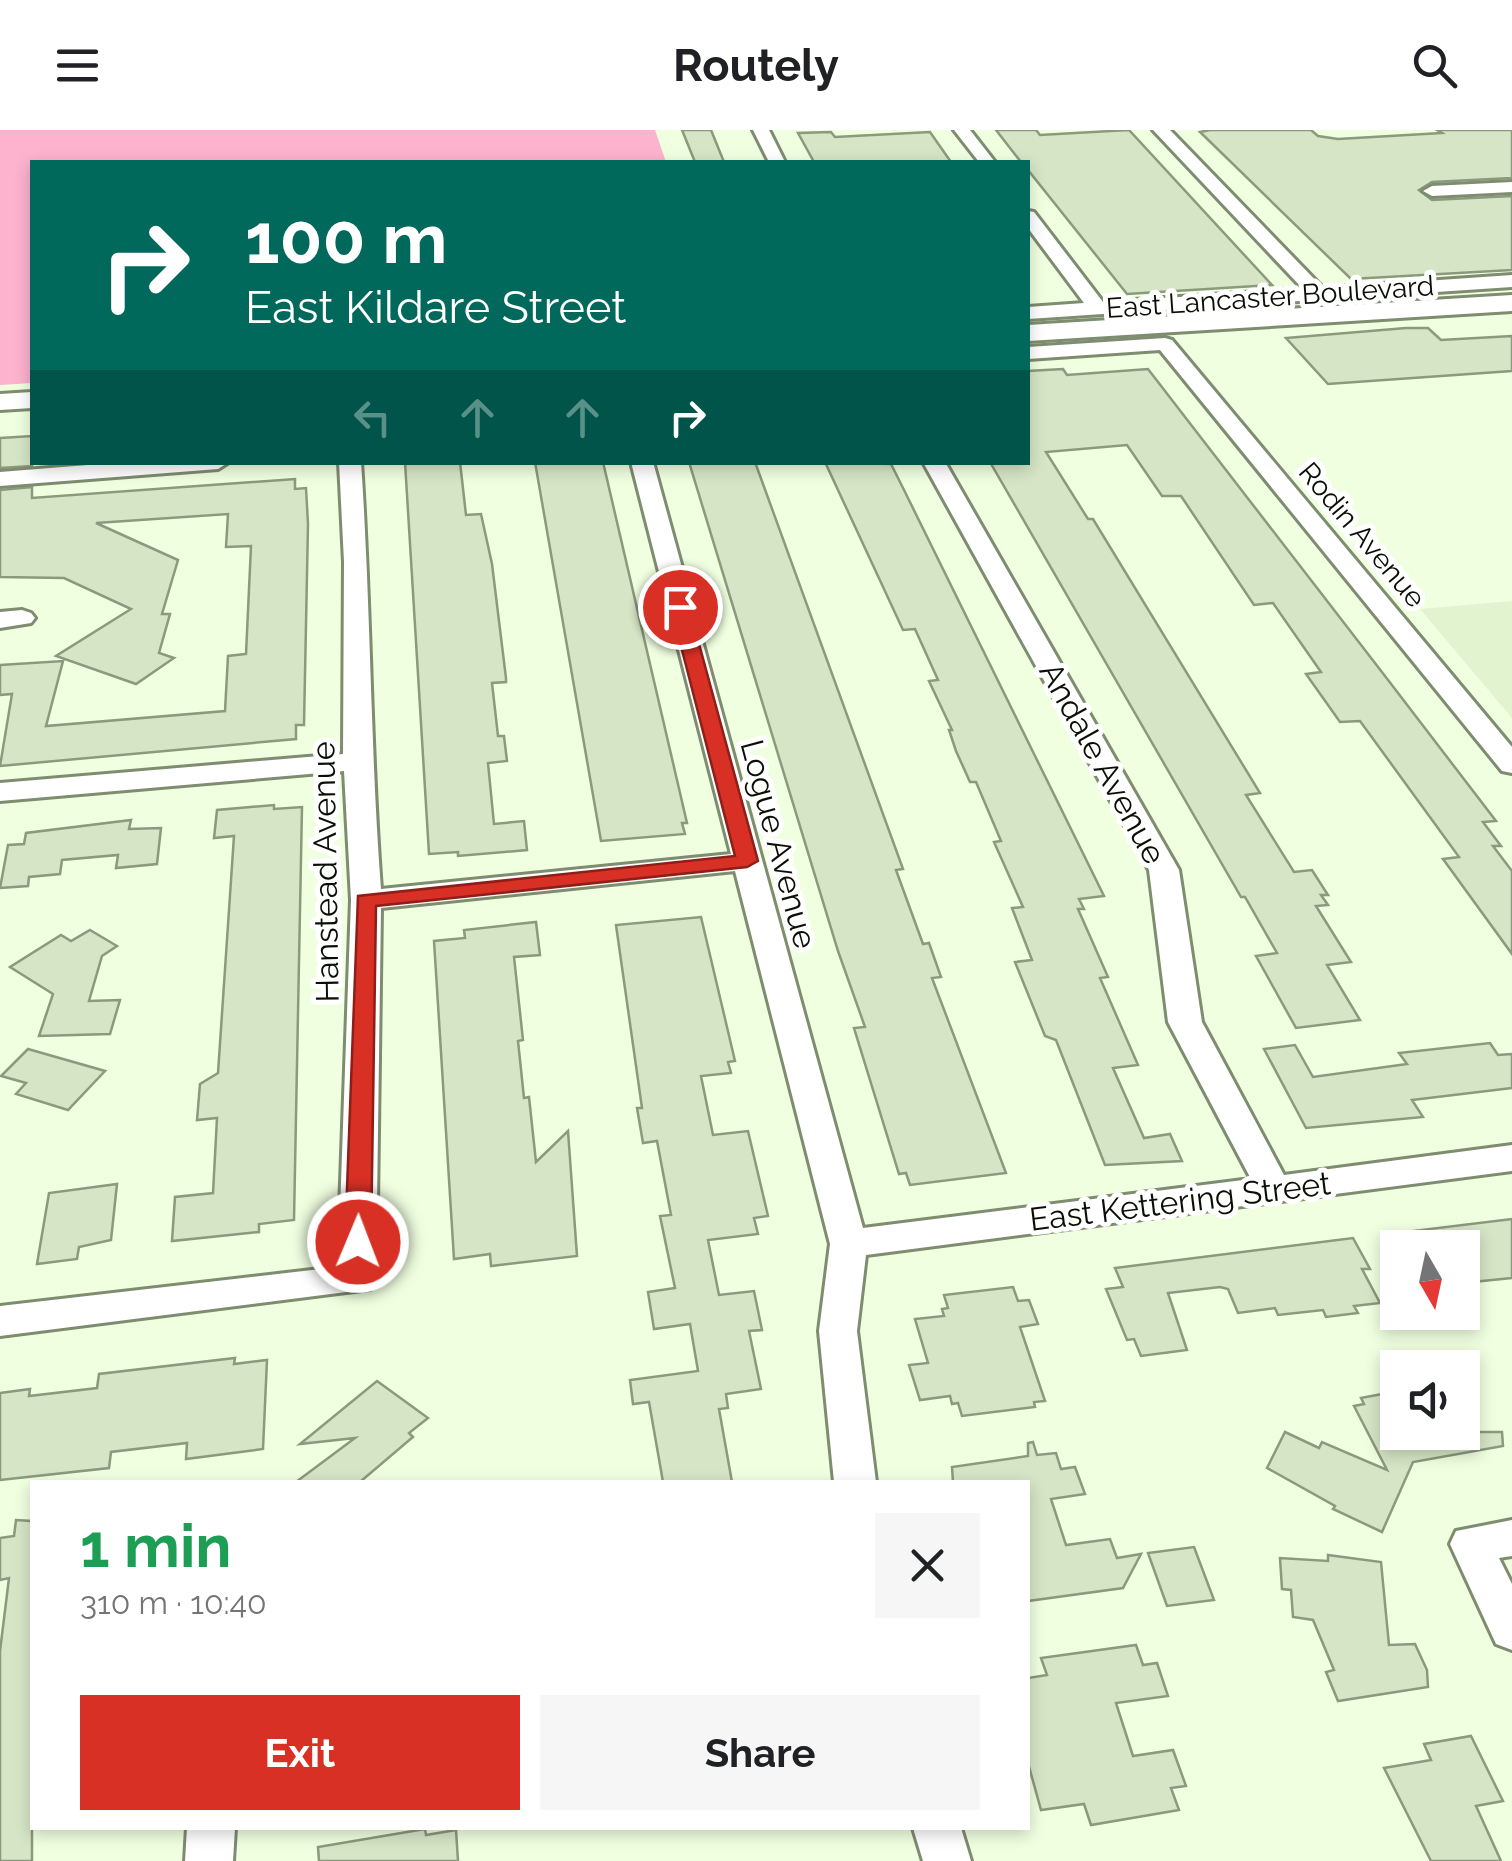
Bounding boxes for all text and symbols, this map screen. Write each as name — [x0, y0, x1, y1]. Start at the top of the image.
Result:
icon: menu — [50, 38, 105, 93]
icon: search — [1407, 38, 1462, 93]
text: Routely — [673, 39, 839, 92]
text: 100 m — [245, 197, 448, 279]
icon: right — [80, 200, 210, 330]
street label: East Lancaster Boulevard — [1105, 269, 1435, 325]
text: East Kildare Street — [245, 281, 626, 334]
icon: left — [345, 390, 400, 445]
icon: ahead — [450, 390, 505, 445]
icon: ahead — [555, 390, 610, 445]
icon: right — [660, 390, 715, 445]
street label: Rodin Avenue — [1292, 456, 1432, 614]
pin — [638, 565, 723, 650]
icon: arrive — [653, 580, 708, 635]
street label: Andale Avenue — [1032, 656, 1174, 870]
street label: Logue Avenue — [733, 736, 825, 952]
street label: Hanstead Avenue — [304, 741, 346, 1003]
street label: East Kettering Street — [1027, 1164, 1333, 1238]
position arrow — [306, 1190, 410, 1294]
north arrow — [1380, 1230, 1480, 1330]
map controls — [1380, 1230, 1480, 1450]
button: sound — [1380, 1350, 1480, 1450]
text: 1 min — [80, 1511, 231, 1581]
button: close — [875, 1513, 980, 1618]
text: 310 m · 10:40 — [80, 1584, 267, 1621]
button: Exit — [80, 1695, 520, 1810]
button: Share — [540, 1695, 980, 1810]

